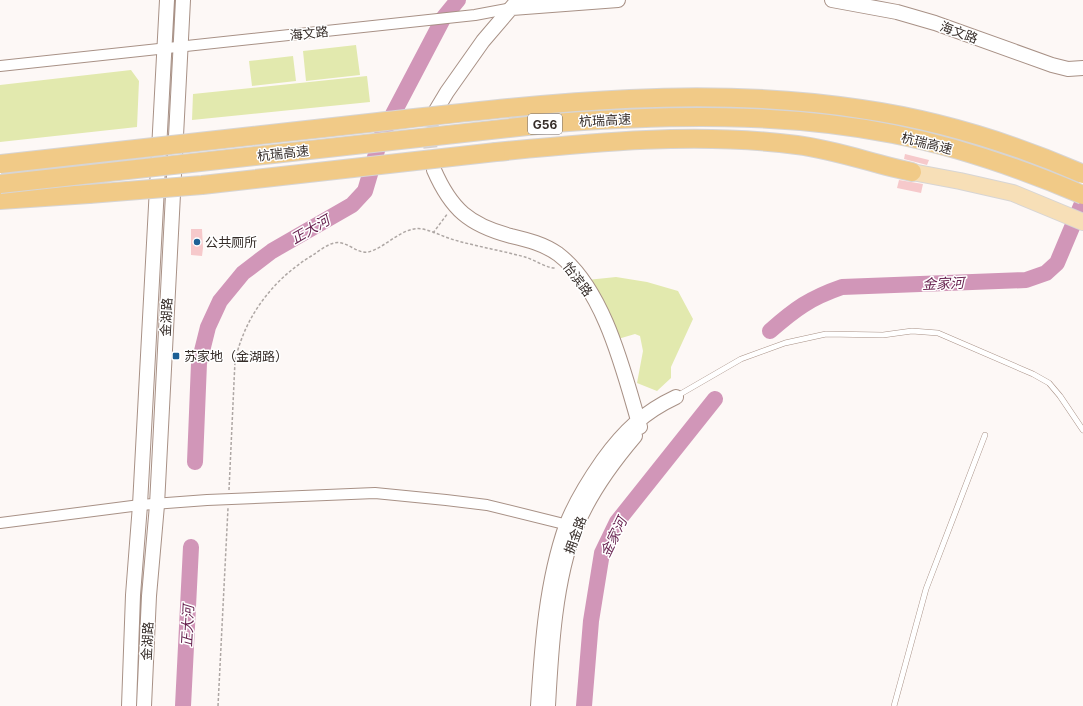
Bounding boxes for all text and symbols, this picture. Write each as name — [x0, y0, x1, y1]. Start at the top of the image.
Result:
street label: 海文路 — [938, 18, 980, 46]
street label: 海文路 — [289, 23, 329, 43]
street label: 杭瑞高速 — [579, 111, 631, 129]
road number: G56 — [528, 114, 562, 134]
street label: 杭瑞高速 — [900, 129, 954, 157]
street label: 杭瑞高速 — [256, 142, 310, 164]
water label: 正大河 — [288, 210, 335, 247]
place label: 公共厕所 — [205, 234, 257, 250]
marker: 公共厕所 — [192, 237, 202, 247]
street label: 怡滨路 — [560, 259, 596, 299]
water label: 金家河 — [922, 274, 967, 292]
street label: 金湖路 — [157, 297, 175, 337]
place label: 苏家地（金湖路） — [184, 348, 288, 364]
marker: 苏家地（金湖路） — [171, 351, 181, 361]
water label: 金家河 — [596, 512, 631, 560]
street label: 拥金路 — [561, 514, 589, 556]
water label: 正大河 — [177, 602, 197, 647]
street label: 金湖路 — [138, 621, 156, 661]

